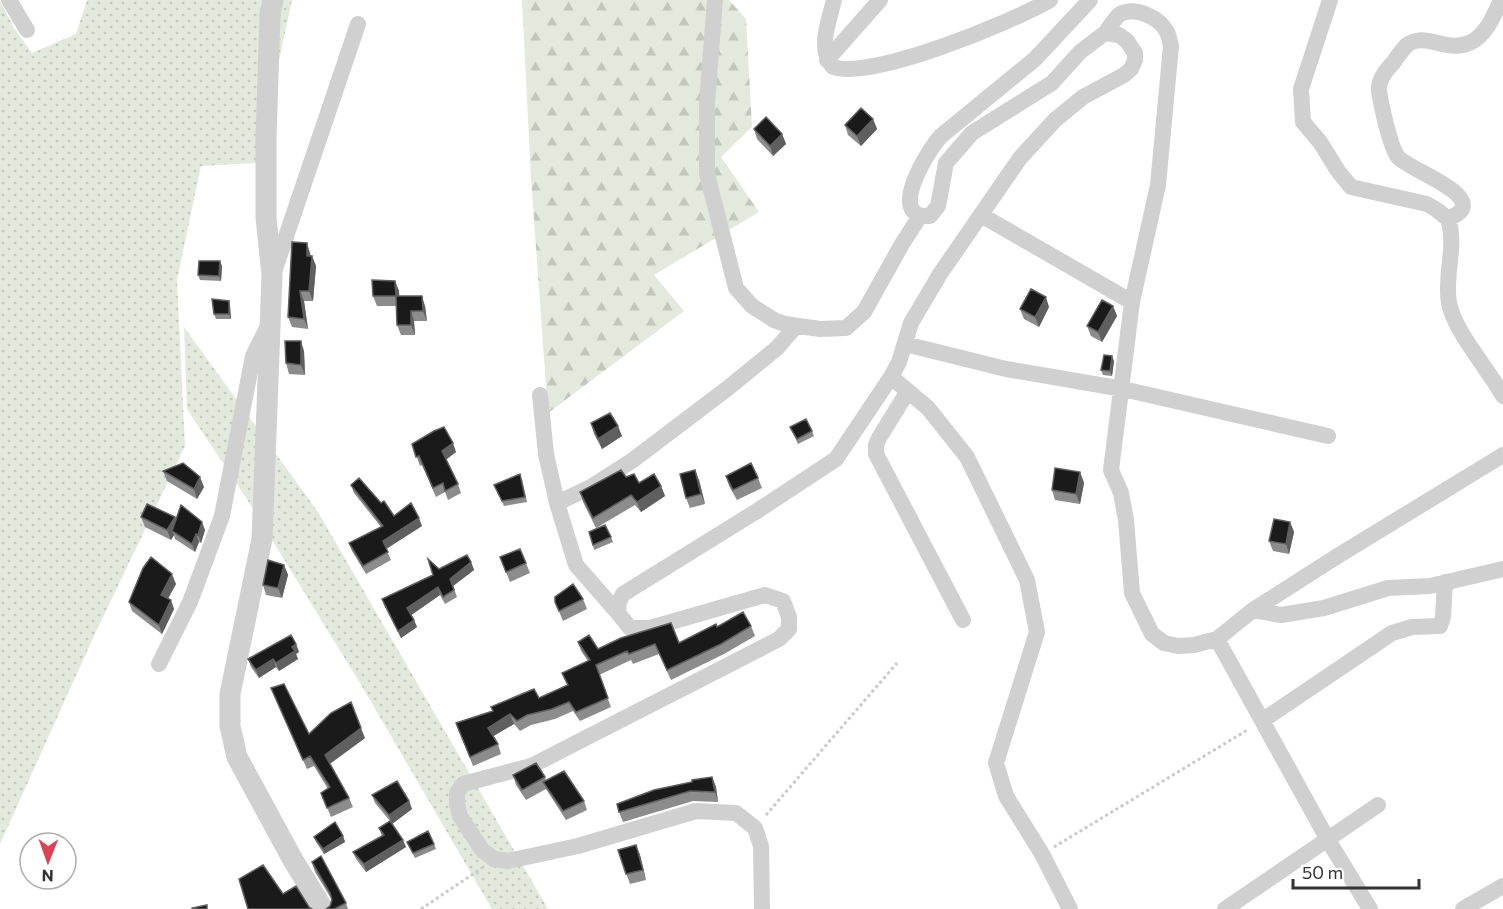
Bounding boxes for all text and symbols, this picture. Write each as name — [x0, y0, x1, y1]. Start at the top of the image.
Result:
north arrow — [18, 831, 78, 891]
scale bar — [1293, 852, 1419, 890]
text: 50 m — [1302, 861, 1343, 883]
text: N — [42, 867, 54, 886]

